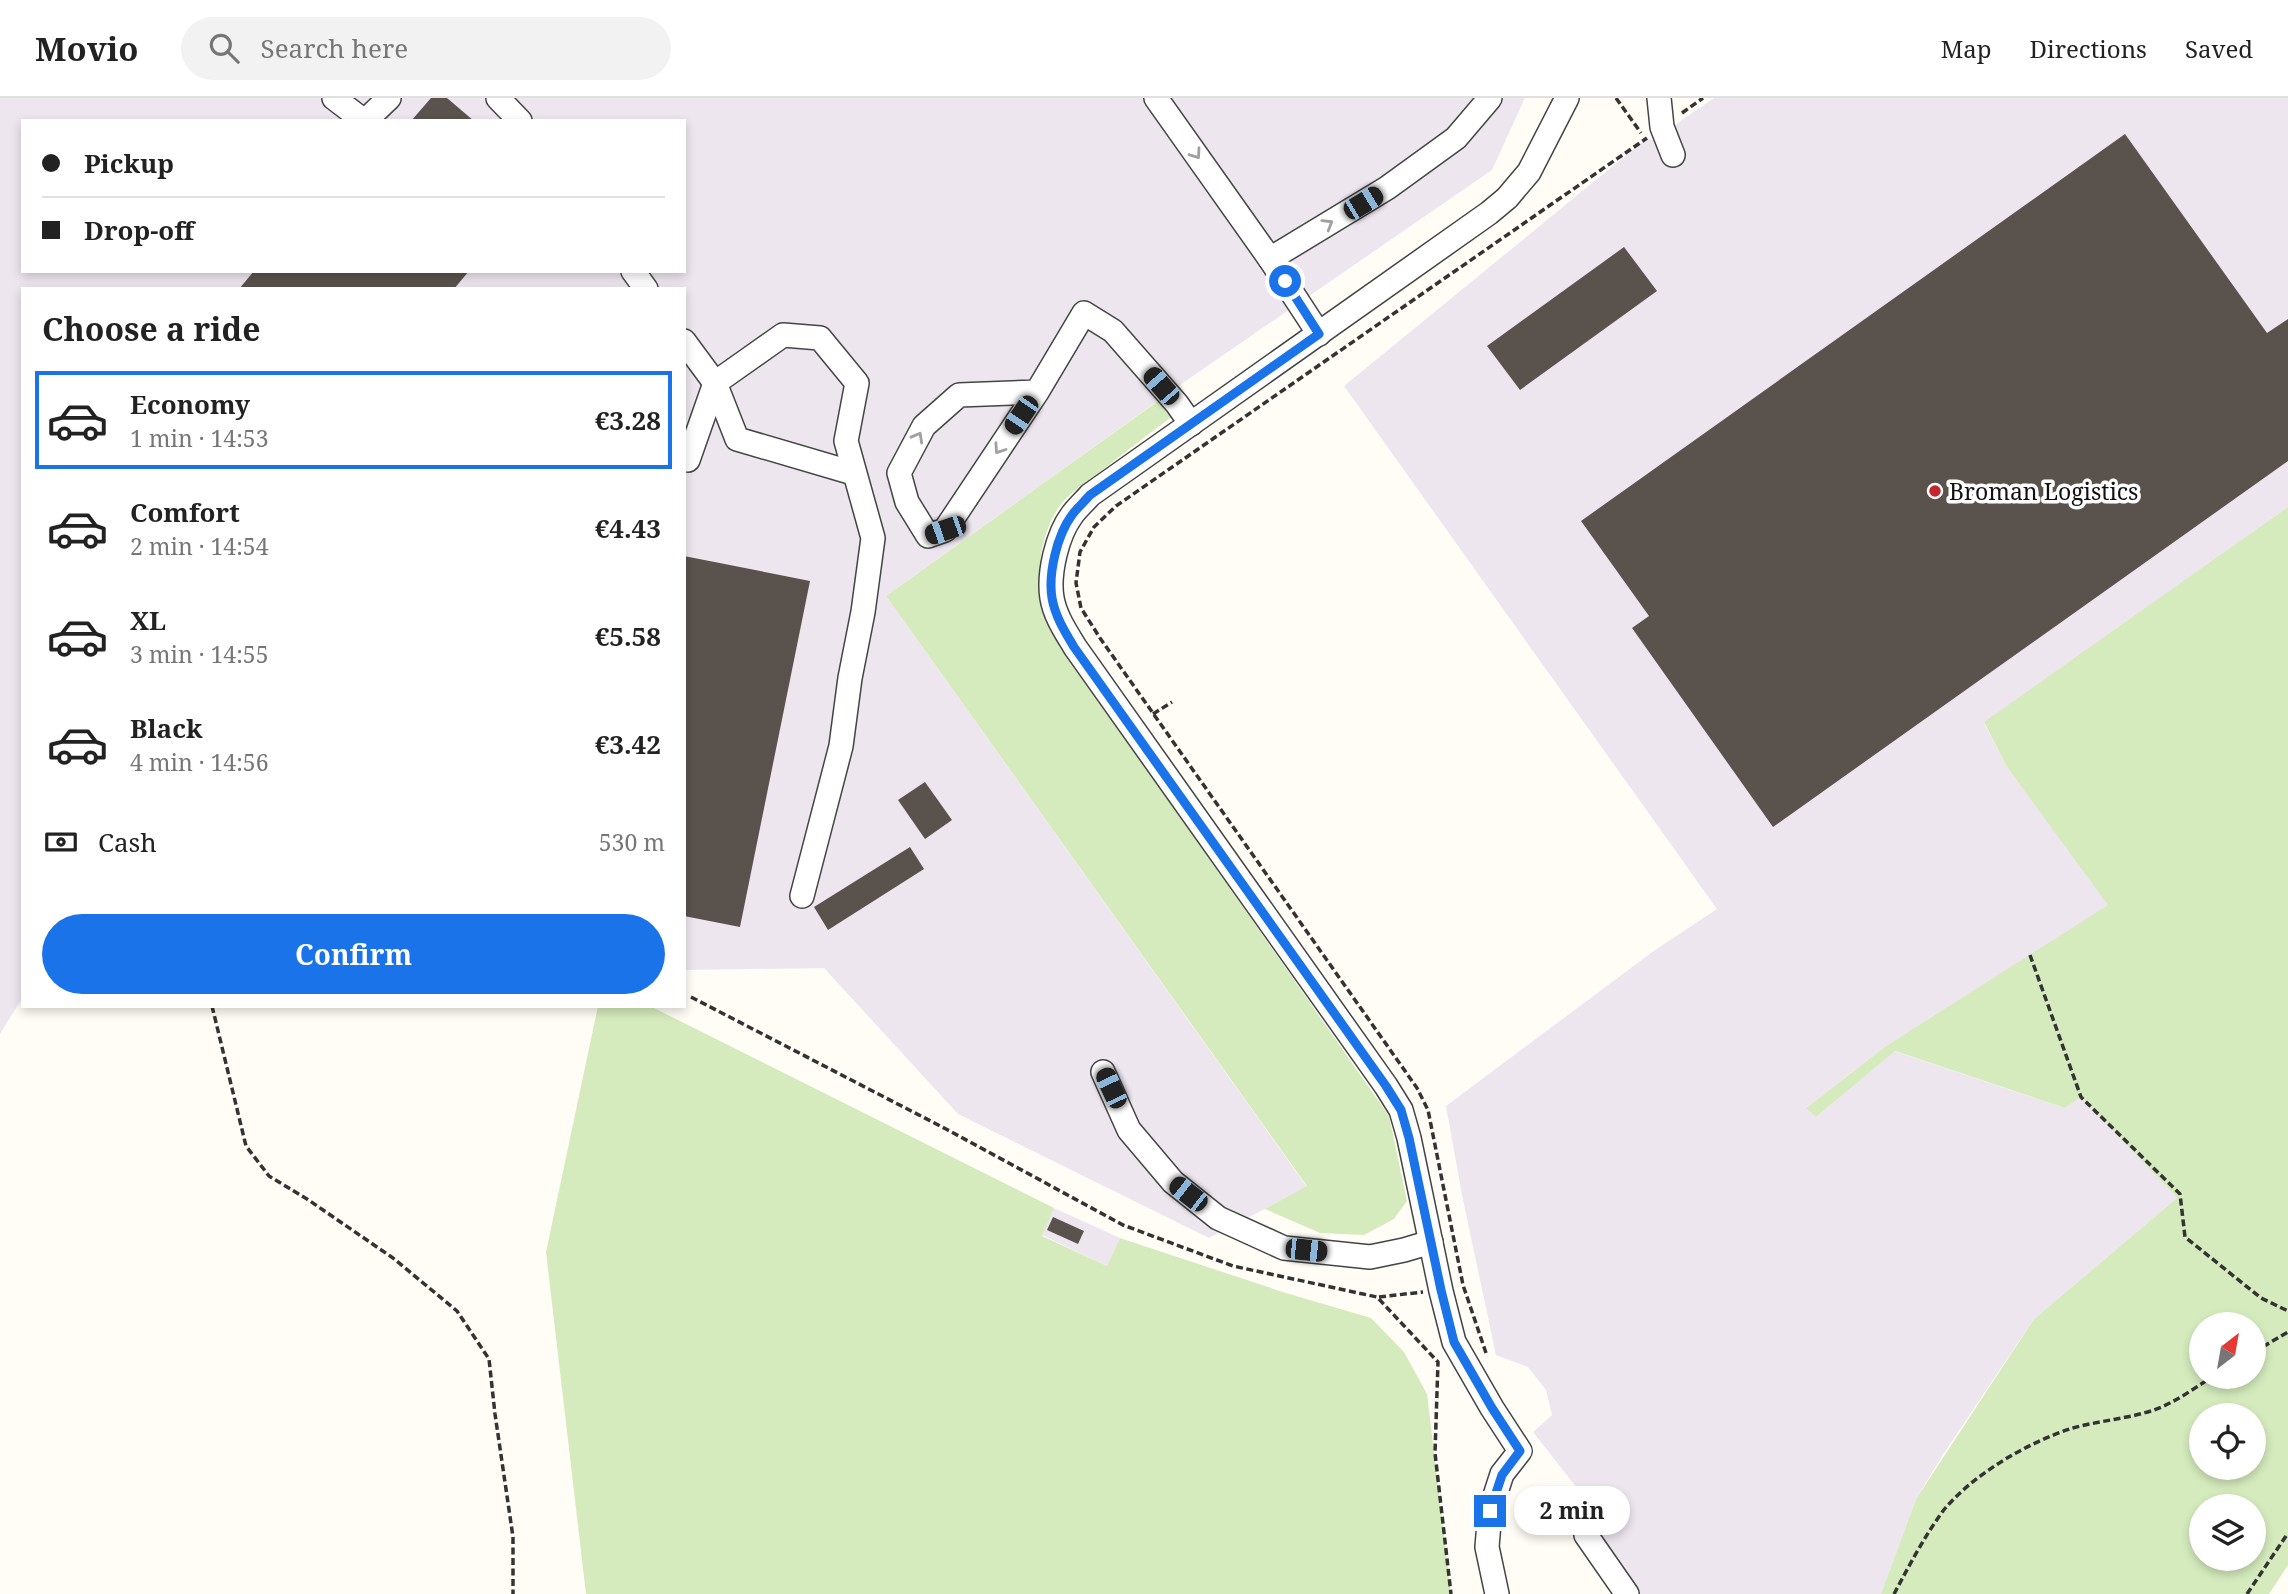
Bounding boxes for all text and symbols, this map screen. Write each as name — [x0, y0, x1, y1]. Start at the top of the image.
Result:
search box — [181, 17, 671, 80]
text: Movio — [35, 26, 139, 71]
icon: search — [205, 29, 243, 67]
text: Search here — [261, 30, 408, 66]
text: Map — [1941, 32, 1992, 65]
text: Directions — [2030, 32, 2147, 65]
text: Saved — [2185, 32, 2253, 65]
text: Pickup — [84, 145, 174, 181]
one-way arrow — [1188, 146, 1200, 159]
car — [1340, 183, 1387, 223]
text: Drop-off — [84, 212, 194, 248]
one-way arrow — [1321, 219, 1334, 232]
route start — [1269, 265, 1301, 297]
text: Choose a ride — [42, 307, 261, 350]
car — [1140, 363, 1183, 409]
text: Economy — [130, 386, 250, 422]
icon: car — [46, 389, 109, 452]
car — [1001, 392, 1042, 438]
text: €3.28 — [595, 402, 661, 438]
text: 1 min · 14:53 — [130, 422, 268, 454]
one-way arrow — [910, 431, 923, 444]
one-way arrow — [994, 441, 1007, 454]
place label: Broman Logistics — [1949, 475, 2139, 507]
marker: Broman Logistics — [1927, 483, 1943, 499]
text: Comfort — [130, 494, 240, 530]
icon: car — [46, 497, 109, 560]
text: €4.43 — [595, 510, 661, 546]
car — [922, 513, 969, 547]
text: 2 min · 14:54 — [130, 530, 268, 562]
text: XL — [130, 602, 166, 638]
icon: car — [46, 605, 109, 668]
text: €5.58 — [595, 618, 661, 654]
text: 3 min · 14:55 — [130, 638, 268, 670]
text: Black — [130, 710, 203, 746]
icon: car — [46, 713, 109, 776]
text: €3.42 — [595, 726, 661, 762]
text: 4 min · 14:56 — [130, 746, 268, 778]
icon: cash — [42, 823, 80, 861]
text: Cash — [98, 824, 157, 860]
text: 530 m — [599, 826, 665, 858]
button: Confirm — [42, 914, 665, 994]
car — [1093, 1065, 1130, 1111]
car — [1165, 1173, 1212, 1215]
car — [1285, 1237, 1328, 1263]
north arrow — [2189, 1312, 2266, 1390]
map controls — [2189, 1312, 2266, 1571]
button: locate — [2189, 1403, 2266, 1480]
callout: 2 min — [1514, 1486, 1630, 1536]
text: 2 min — [1539, 1494, 1605, 1526]
button: layers — [2189, 1494, 2266, 1571]
route end — [1474, 1495, 1506, 1527]

